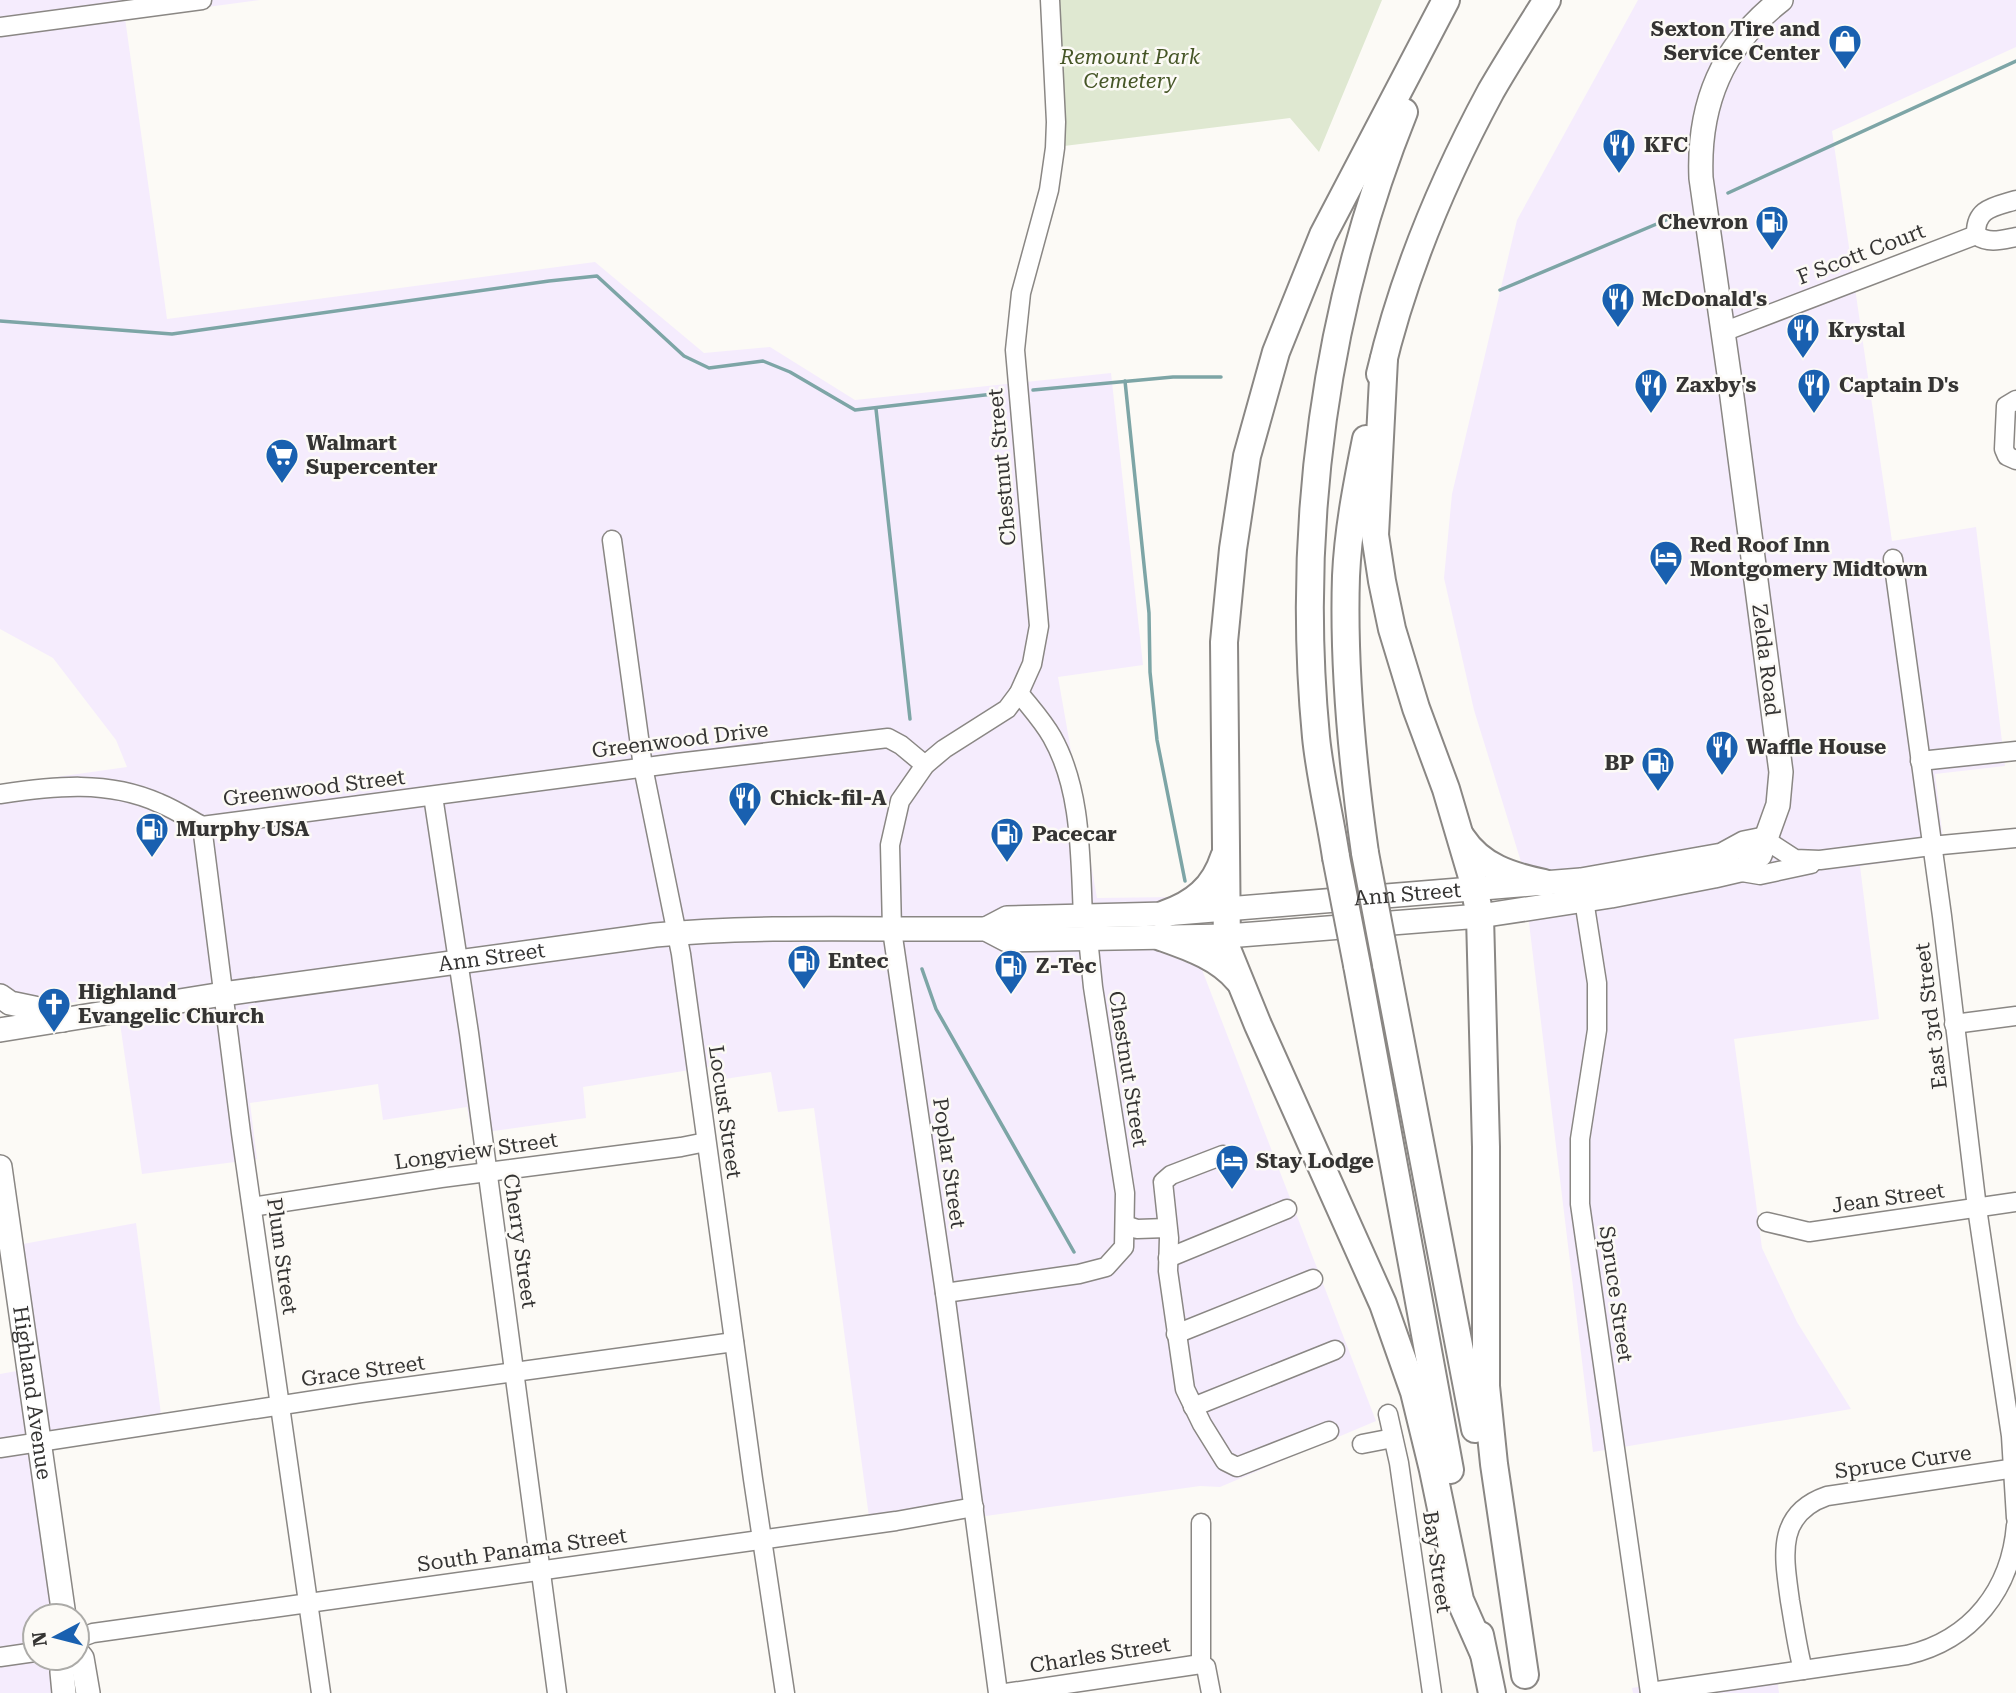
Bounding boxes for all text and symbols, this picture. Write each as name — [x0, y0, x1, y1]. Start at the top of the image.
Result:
place label: Sexton Tire and Service Center — [1651, 17, 1820, 65]
shop icon: Sexton Tire and Service Center — [1826, 22, 1864, 71]
park label: Remount Park Cemetery — [1059, 45, 1201, 93]
restaurant icon: KFC — [1600, 126, 1638, 175]
place label: KFC — [1644, 133, 1688, 157]
fuel station icon: Chevron — [1753, 203, 1791, 252]
place label: Chevron — [1658, 210, 1748, 234]
street label: F Scott Court — [1794, 219, 1929, 289]
restaurant icon: McDonald's — [1599, 280, 1637, 329]
place label: McDonald's — [1642, 287, 1767, 311]
restaurant icon: Krystal — [1784, 311, 1822, 360]
place label: Krystal — [1828, 318, 1905, 342]
restaurant icon: Zaxby's — [1632, 366, 1670, 415]
restaurant icon: Captain D's — [1795, 366, 1833, 415]
place label: Zaxby's — [1676, 373, 1757, 397]
place label: Captain D's — [1839, 373, 1959, 397]
street label: Chestnut Street — [983, 387, 1021, 547]
place label: Walmart Supercenter — [306, 431, 438, 479]
supermarket icon: Walmart Supercenter — [263, 436, 301, 485]
place label: Red Roof Inn Montgomery Midtown — [1690, 533, 1928, 581]
hotel icon: Red Roof Inn Montgomery Midtown — [1647, 538, 1685, 587]
street label: Zelda Road — [1747, 603, 1785, 718]
street label: Greenwood Drive — [590, 717, 770, 763]
restaurant icon: Waffle House — [1703, 728, 1741, 777]
place label: Waffle House — [1746, 735, 1886, 759]
fuel station icon: BP — [1639, 744, 1677, 793]
place label: BP — [1604, 751, 1634, 775]
street label: Greenwood Street — [222, 765, 406, 811]
restaurant icon: Chick-fil-A — [726, 779, 764, 828]
place label: Chick-fil-A — [770, 786, 887, 810]
fuel station icon: Murphy USA — [133, 810, 171, 859]
fuel station icon: Pacecar — [988, 815, 1026, 864]
place label: Murphy USA — [176, 817, 310, 841]
place label: Pacecar — [1032, 822, 1117, 846]
street label: Ann Street — [1353, 878, 1462, 911]
street label: Ann Street — [437, 938, 547, 976]
street label: East 3rd Street — [1910, 941, 1952, 1091]
fuel station icon: Entec — [785, 942, 823, 991]
fuel station icon: Z-Tec — [992, 947, 1030, 996]
place label: Entec — [828, 949, 889, 973]
place label: Z-Tec — [1036, 954, 1097, 978]
place label: Highland Evangelic Church — [78, 980, 264, 1028]
church icon: Highland Evangelic Church — [35, 985, 73, 1034]
street label: Chestnut Street — [1104, 989, 1152, 1149]
street label: Locust Street — [704, 1044, 746, 1180]
street label: Poplar Street — [928, 1096, 970, 1230]
street label: Longview Street — [393, 1128, 559, 1174]
hotel icon: Stay Lodge — [1213, 1142, 1251, 1191]
place label: Stay Lodge — [1256, 1149, 1374, 1173]
street label: Cherry Street — [499, 1172, 541, 1310]
street label: Jean Street — [1830, 1178, 1946, 1218]
street label: Plum Street — [262, 1196, 302, 1316]
street label: Spruce Street — [1595, 1224, 1637, 1364]
street label: Highland Avenue — [8, 1304, 56, 1481]
street label: Grace Street — [300, 1350, 427, 1392]
street label: Spruce Curve — [1833, 1441, 1973, 1483]
street label: Bay Street — [1418, 1509, 1456, 1615]
street label: South Panama Street — [416, 1523, 629, 1577]
north arrow — [21, 1602, 91, 1672]
text: N — [27, 1630, 52, 1648]
street label: Charles Street — [1028, 1632, 1172, 1678]

